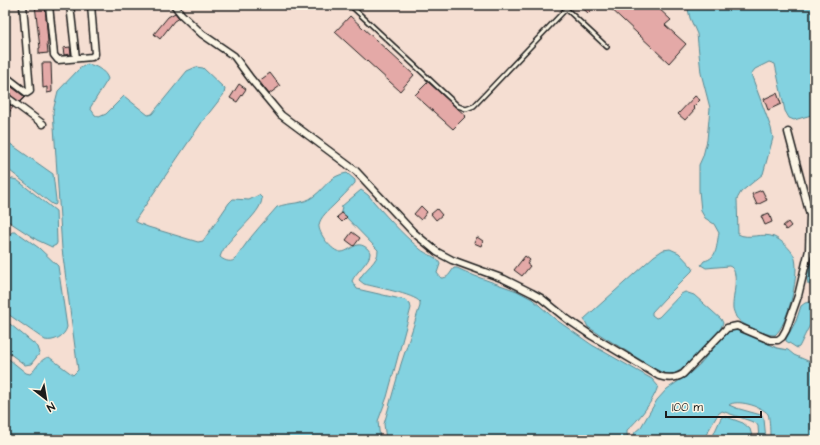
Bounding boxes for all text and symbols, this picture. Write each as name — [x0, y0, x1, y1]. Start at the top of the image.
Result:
north arrow — [26, 379, 66, 419]
scale bar — [666, 393, 761, 419]
text: N — [44, 399, 58, 415]
text: 100 m — [672, 399, 703, 416]

